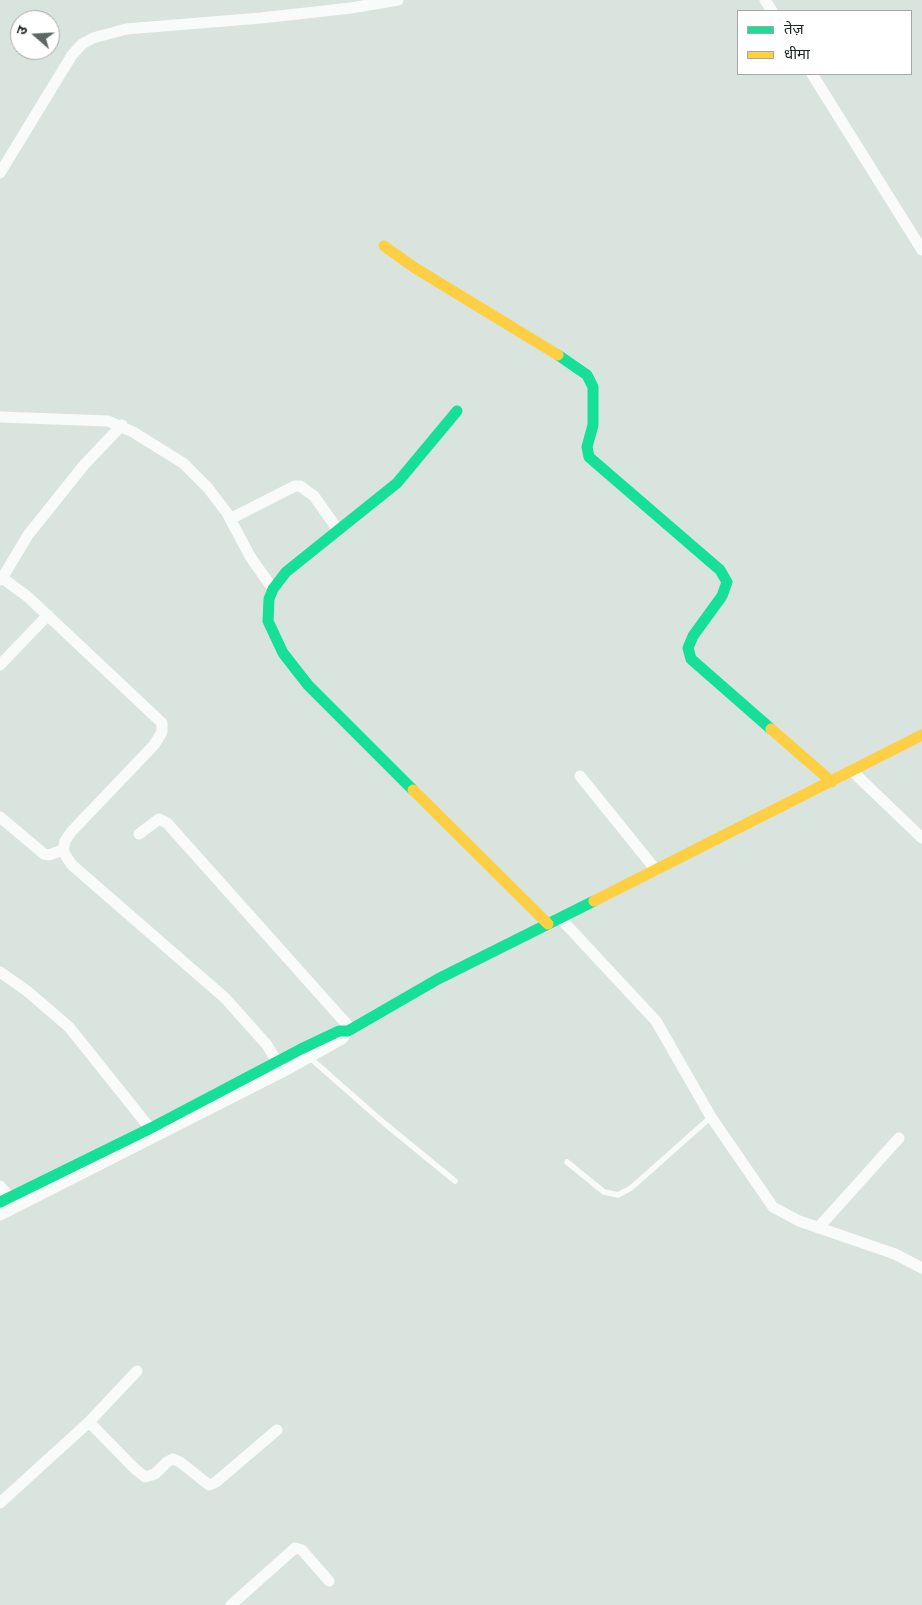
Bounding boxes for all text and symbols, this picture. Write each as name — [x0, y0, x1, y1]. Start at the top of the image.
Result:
north arrow — [10, 10, 60, 60]
legend — [737, 10, 912, 75]
text: तेज़ — [784, 19, 804, 38]
text: उ — [12, 24, 32, 37]
text: धीमा — [784, 44, 810, 63]

